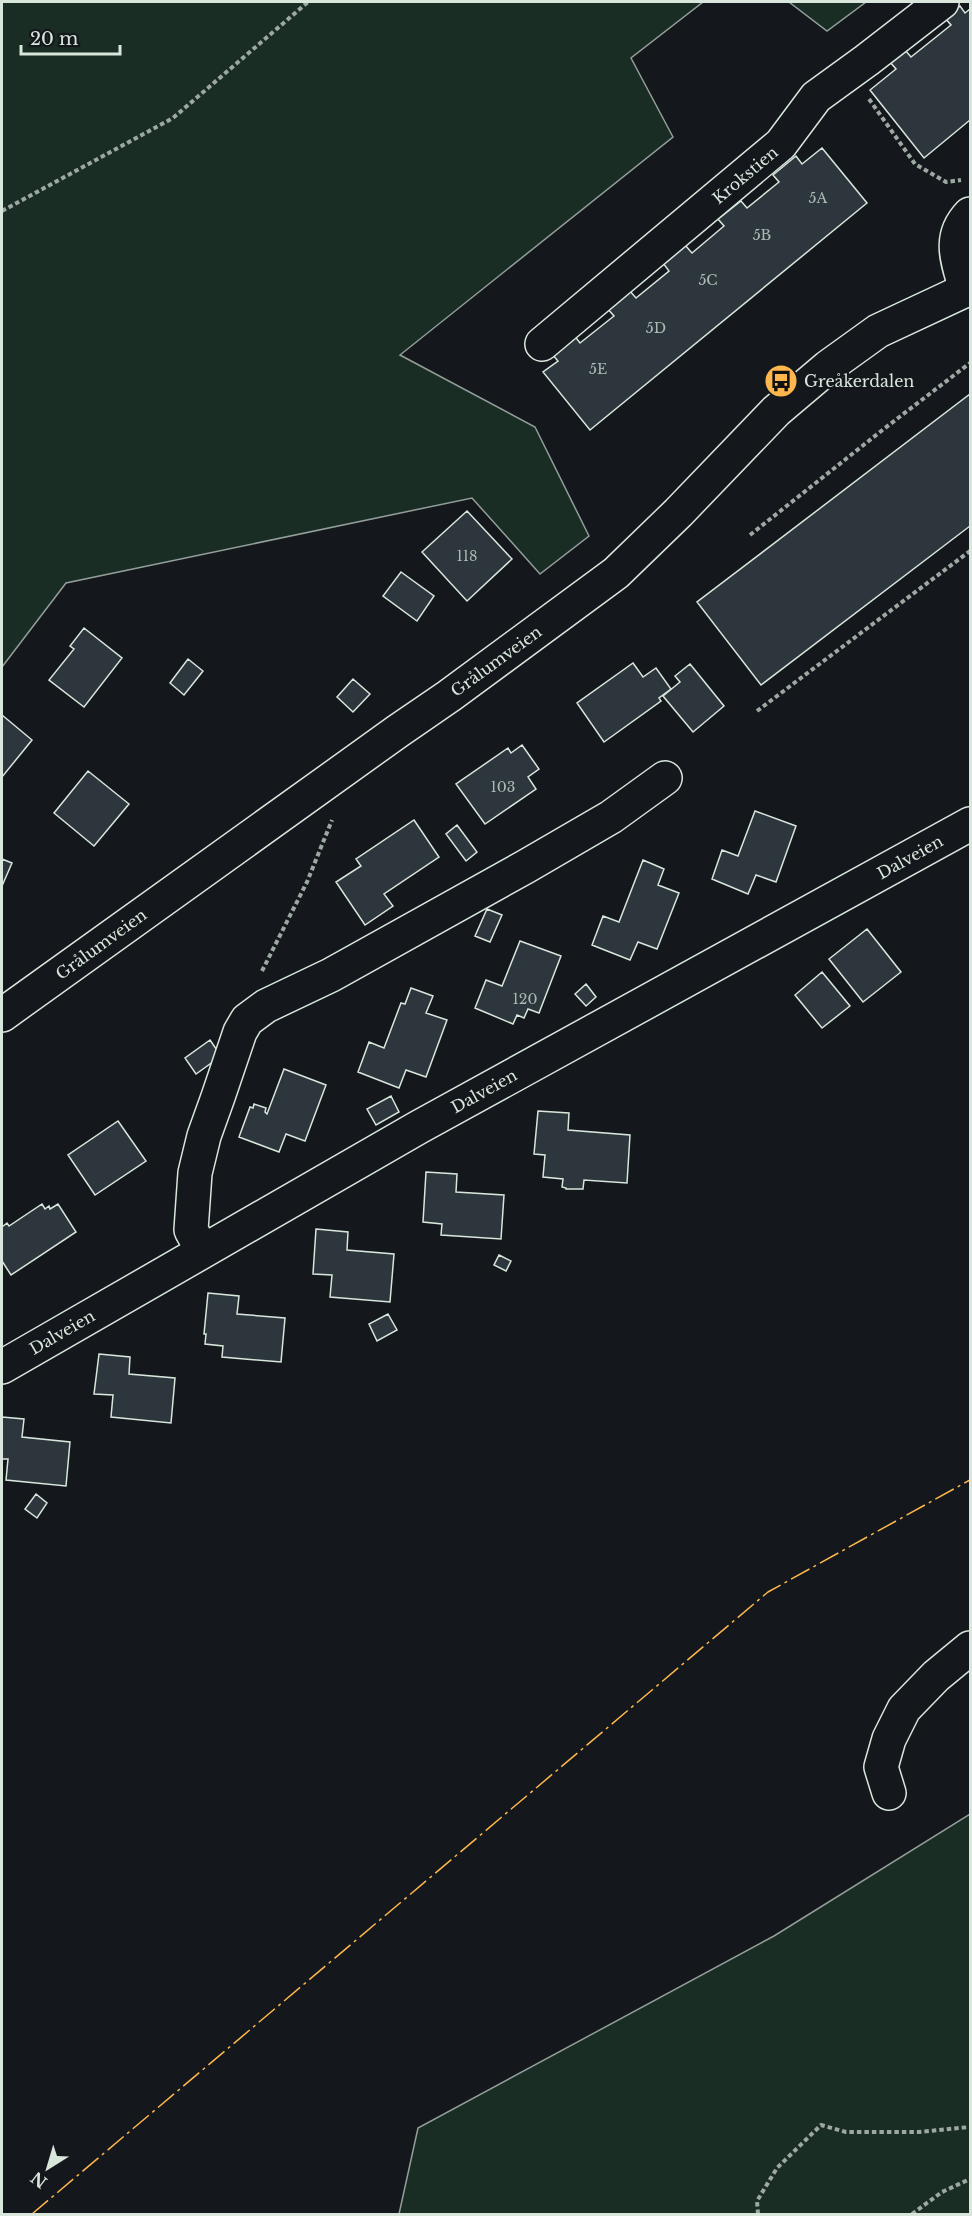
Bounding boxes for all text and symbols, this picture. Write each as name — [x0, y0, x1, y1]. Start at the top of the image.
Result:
scale bar — [21, 18, 120, 56]
text: 20 m — [30, 28, 78, 50]
street label: Krokstien — [708, 142, 782, 208]
house number: 5A — [809, 189, 828, 207]
house number: 5B — [753, 226, 772, 244]
house number: 5C — [698, 271, 718, 289]
house number: 5D — [646, 319, 666, 337]
house number: 5E — [589, 360, 607, 378]
bus stop icon: Greåkerdalen — [763, 363, 799, 399]
place label: Greåkerdalen — [804, 371, 914, 391]
house number: 118 — [457, 547, 477, 565]
street label: Grålumveien — [447, 621, 545, 701]
house number: 103 — [491, 778, 515, 796]
street label: Dalveien — [874, 831, 946, 883]
street label: Grålumveien — [52, 904, 150, 984]
house number: 120 — [513, 990, 537, 1008]
street label: Dalveien — [448, 1065, 520, 1117]
street label: Dalveien — [26, 1305, 98, 1359]
north arrow — [18, 2138, 78, 2198]
text: N — [27, 2167, 51, 2192]

